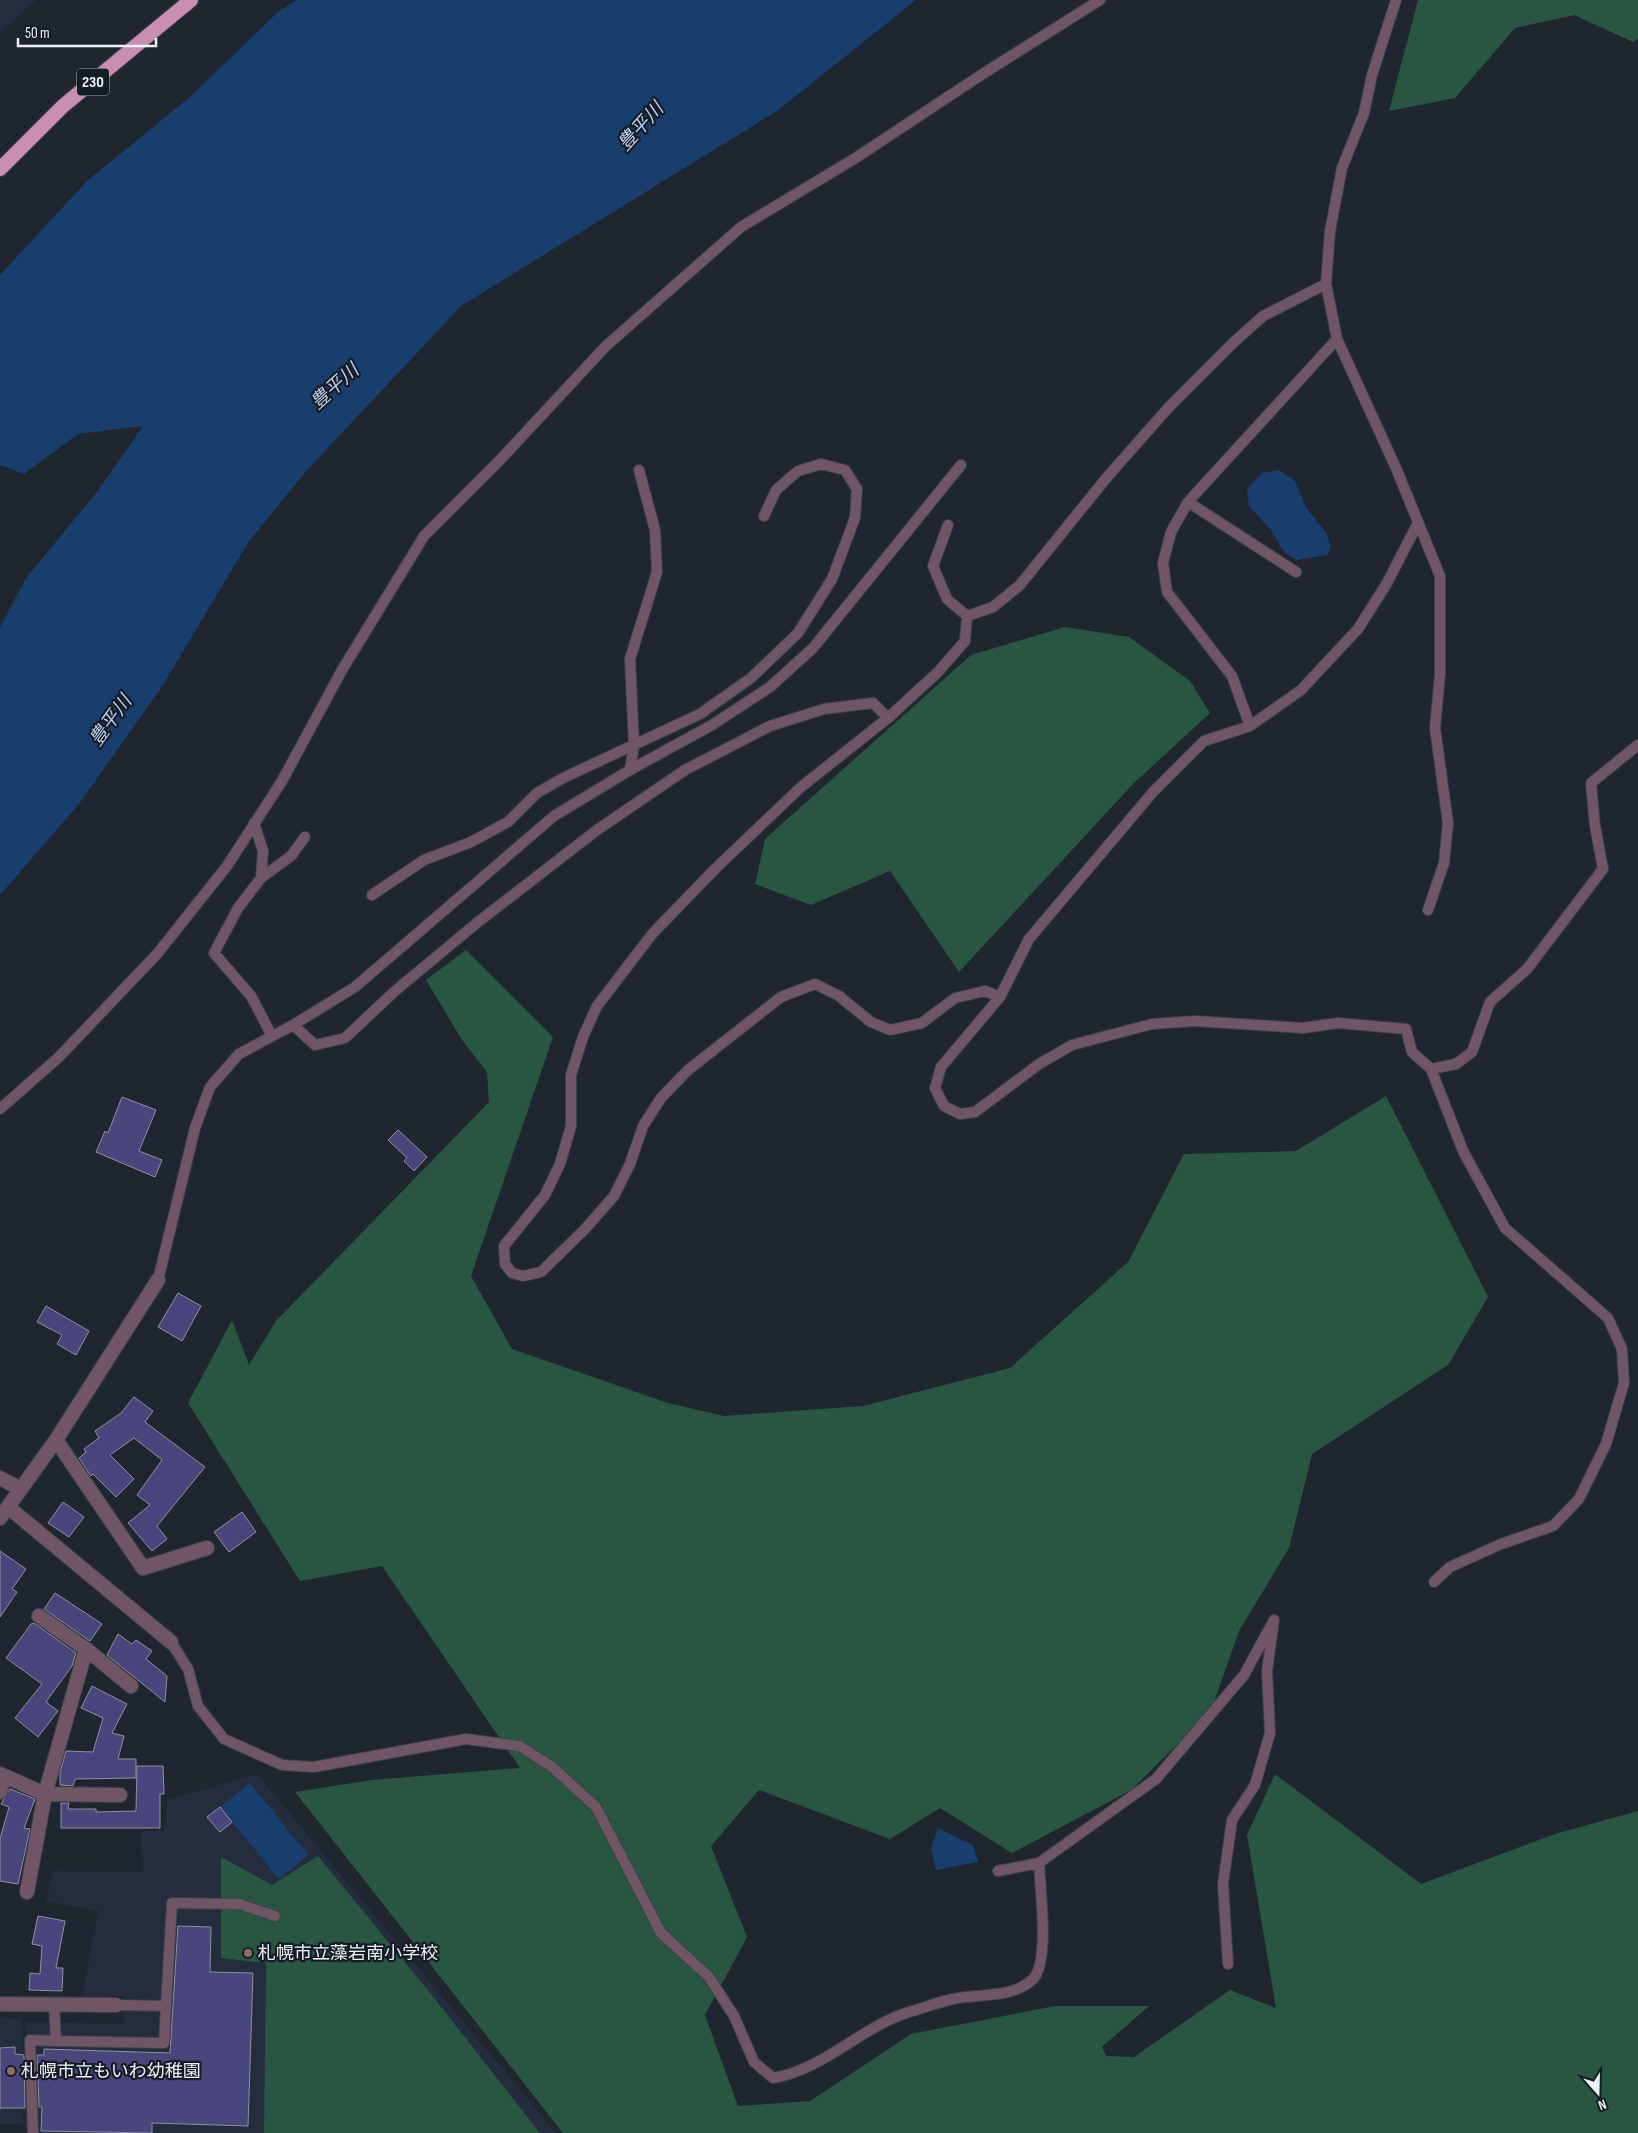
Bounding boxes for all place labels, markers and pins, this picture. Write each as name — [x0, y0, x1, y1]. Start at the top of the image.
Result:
place label: 札幌市立藻岩南小学校 — [258, 1943, 438, 1964]
marker: 札幌市立藻岩南小学校 — [242, 1947, 254, 1959]
place label: 札幌市立もいわ幼稚園 — [21, 2061, 201, 2082]
marker: 札幌市立もいわ幼稚園 — [5, 2065, 17, 2077]

